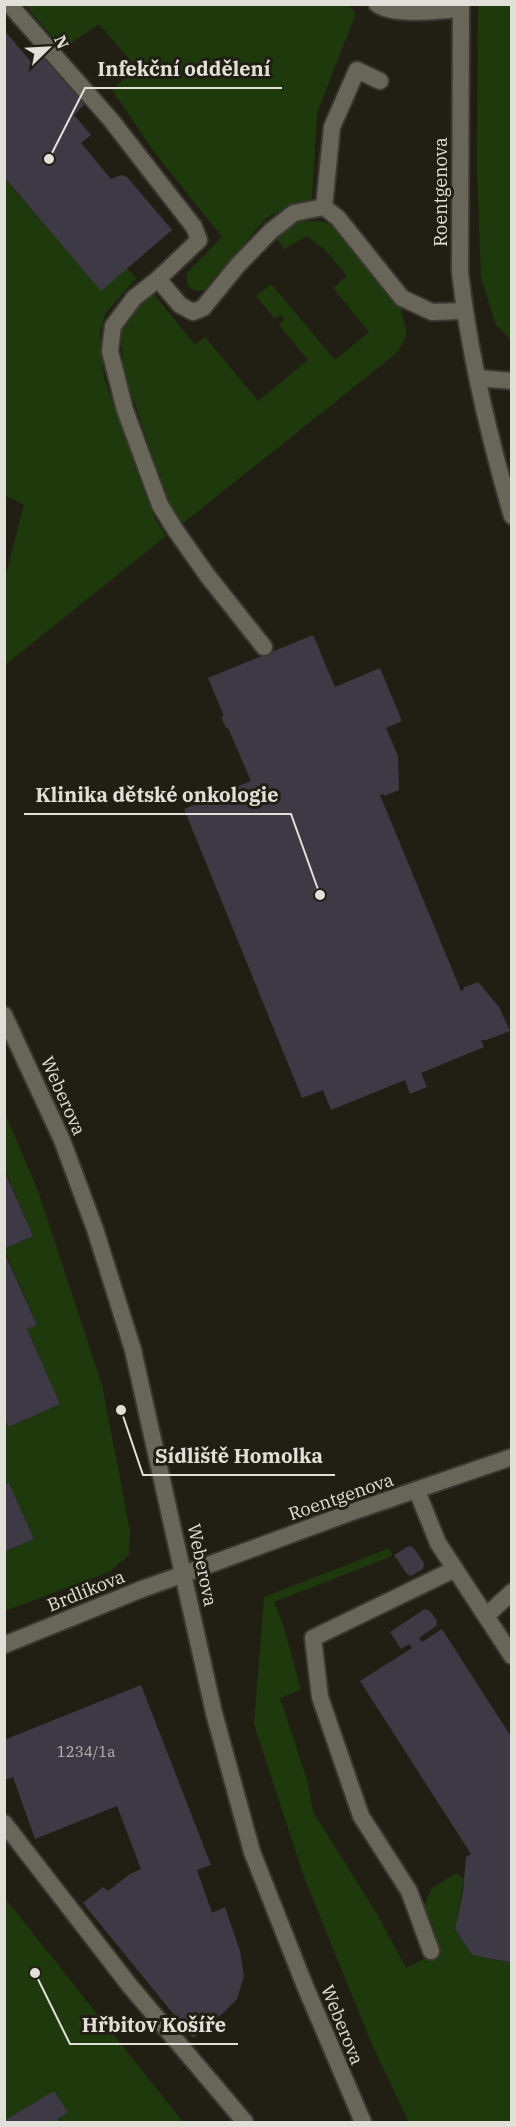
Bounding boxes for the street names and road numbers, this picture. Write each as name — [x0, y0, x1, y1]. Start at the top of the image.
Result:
street label: Roentgenova — [429, 137, 452, 247]
street label: Weberova — [36, 1053, 91, 1139]
street label: Roentgenova — [285, 1468, 397, 1525]
street label: Weberova — [183, 1521, 223, 1609]
street label: Brdlíkova — [44, 1565, 128, 1616]
street label: Weberova — [316, 1982, 369, 2068]

